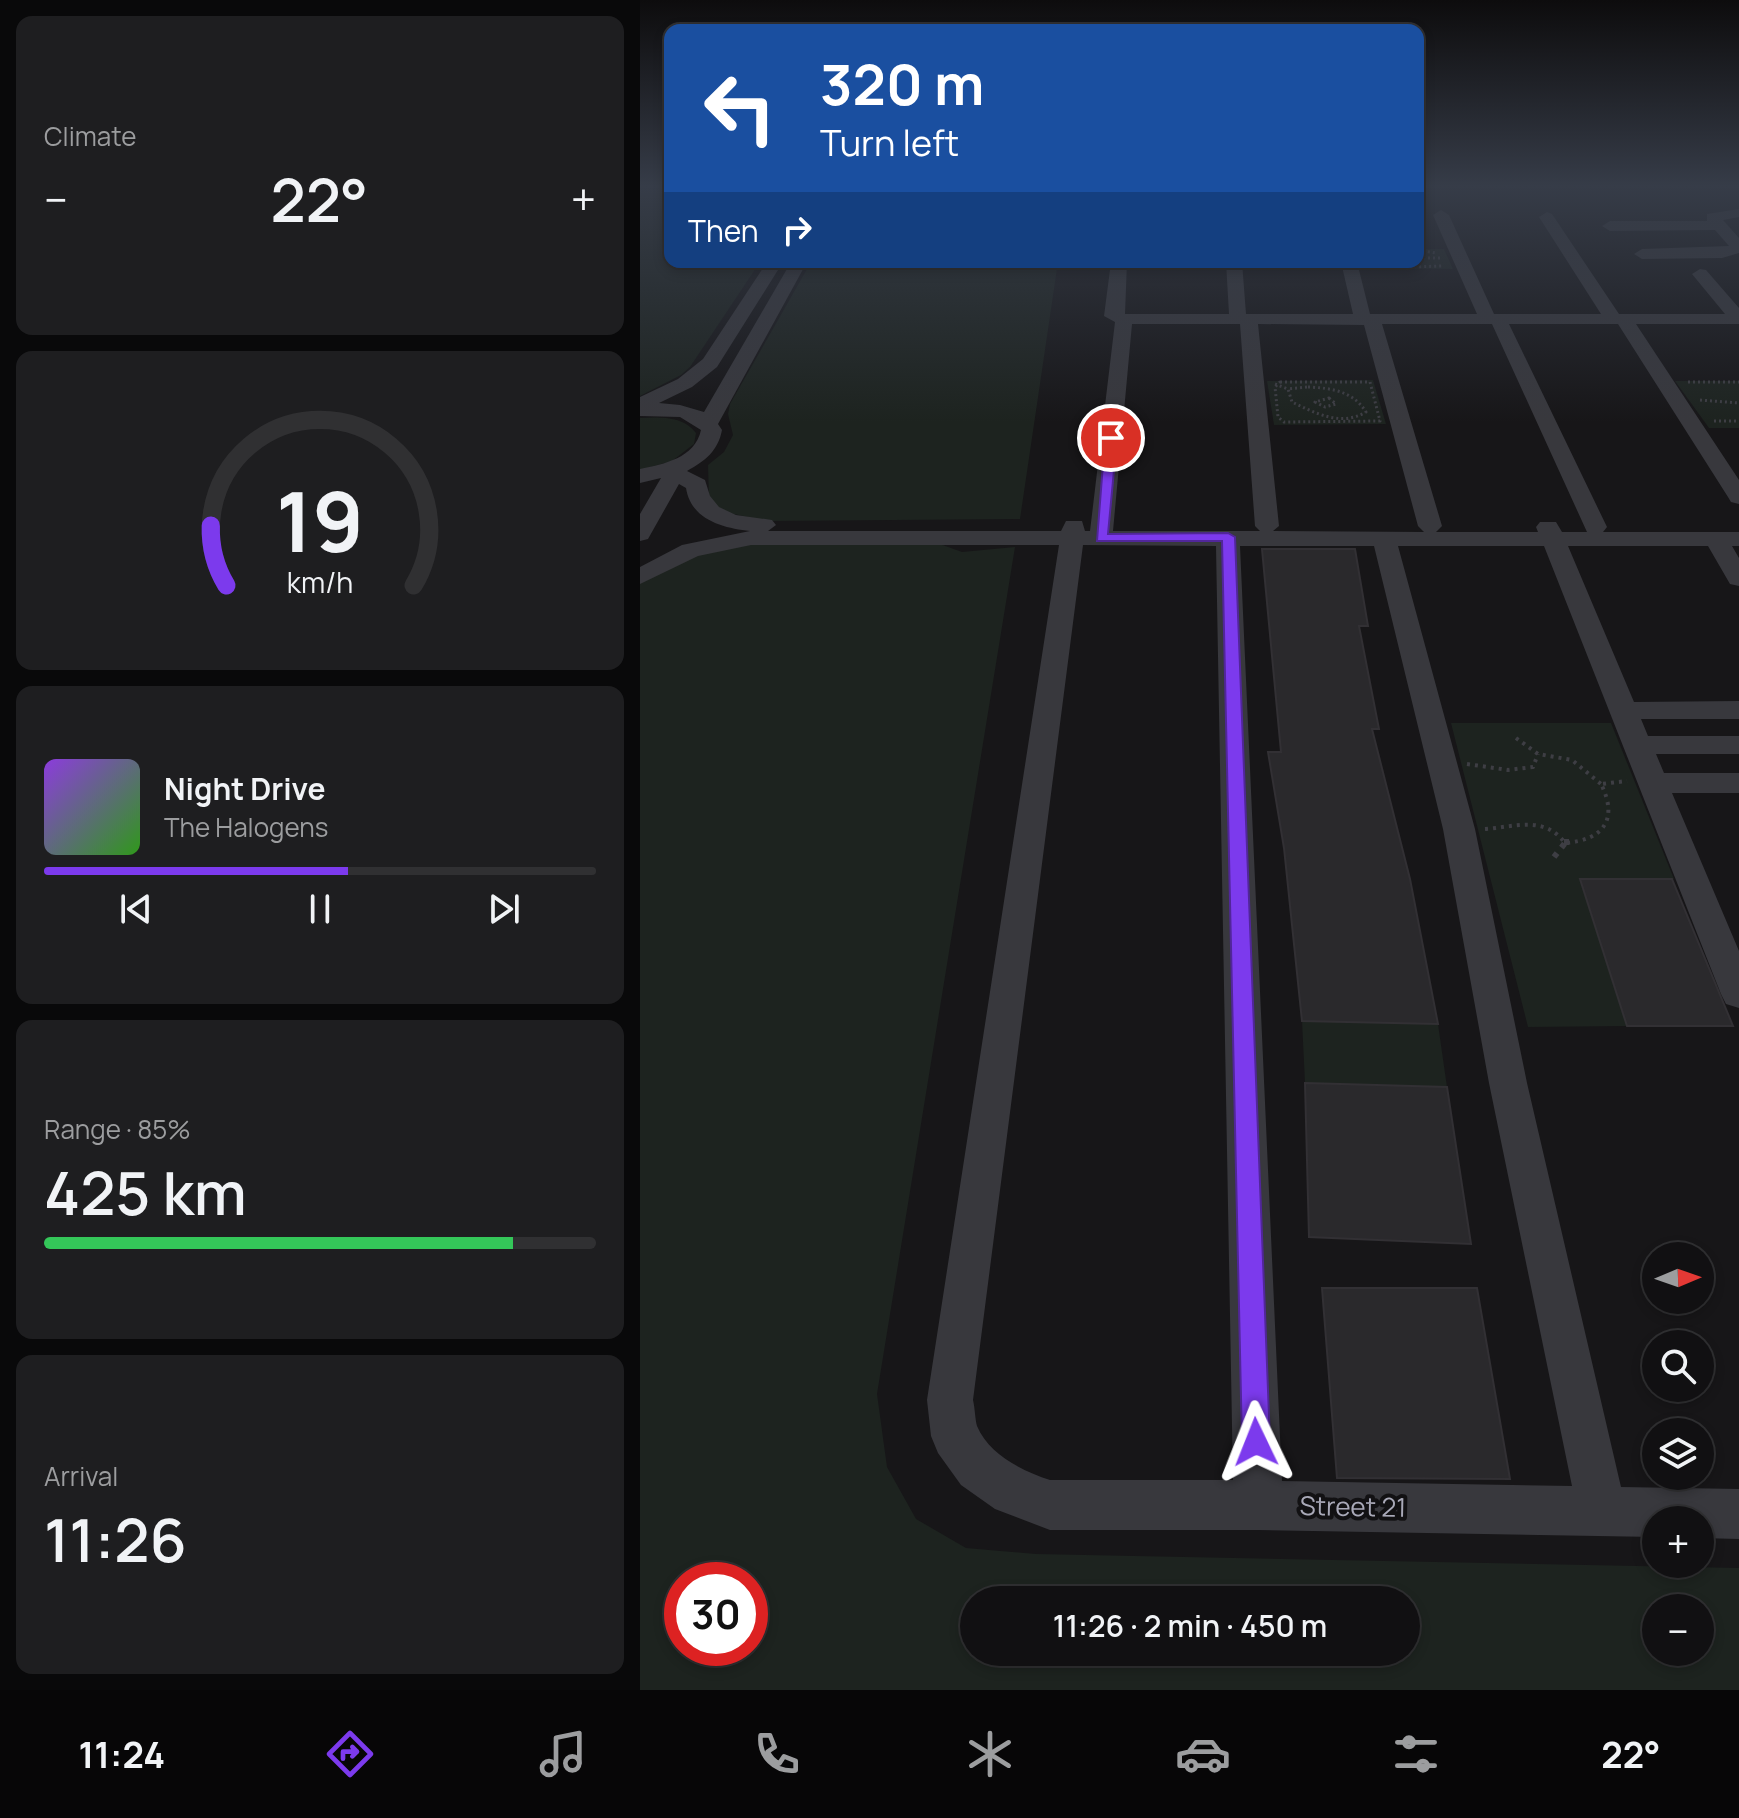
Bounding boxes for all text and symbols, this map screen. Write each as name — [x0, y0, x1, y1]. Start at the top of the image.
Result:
text: 320 m — [820, 45, 984, 122]
icon: left — [688, 56, 792, 160]
text: Climate — [44, 118, 136, 154]
text: Turn left — [820, 118, 959, 167]
text: 22° — [270, 158, 368, 240]
text: − — [44, 169, 68, 229]
text: + — [571, 169, 596, 229]
icon: right — [775, 208, 819, 252]
text: Then — [688, 210, 759, 251]
pin — [1077, 404, 1145, 472]
icon: arrive — [1089, 416, 1133, 460]
text: 19 — [276, 463, 364, 577]
text: km/h — [287, 563, 353, 602]
text: Night Drive — [164, 768, 326, 809]
text: The Halogens — [164, 809, 328, 845]
icon: previous — [114, 887, 158, 931]
icon: pause — [298, 887, 342, 931]
icon: next — [482, 887, 526, 931]
text: Range · 85% — [44, 1111, 191, 1147]
text: 425 km — [44, 1151, 247, 1233]
north arrow — [1642, 1242, 1714, 1314]
map controls — [1642, 1242, 1714, 1666]
button: search — [1642, 1330, 1714, 1402]
position arrow — [1214, 1400, 1298, 1484]
button: layers — [1642, 1418, 1714, 1490]
text: Arrival — [44, 1458, 118, 1494]
street label: Street 21 — [1299, 1487, 1407, 1525]
text: 11:26 — [44, 1498, 187, 1580]
button: + — [1642, 1506, 1714, 1578]
speed limit sign: 30 — [664, 1562, 768, 1666]
button: − — [1642, 1594, 1714, 1666]
text: 11:26 · 2 min · 450 m — [1053, 1605, 1327, 1646]
icon: directions — [322, 1726, 378, 1782]
icon: music — [535, 1726, 591, 1782]
icon: phone — [749, 1726, 805, 1782]
icon: climate — [962, 1726, 1018, 1782]
icon: car — [1175, 1726, 1231, 1782]
icon: filters — [1388, 1726, 1444, 1782]
text: 11:24 — [79, 1730, 165, 1779]
text: 22° — [1601, 1730, 1660, 1779]

